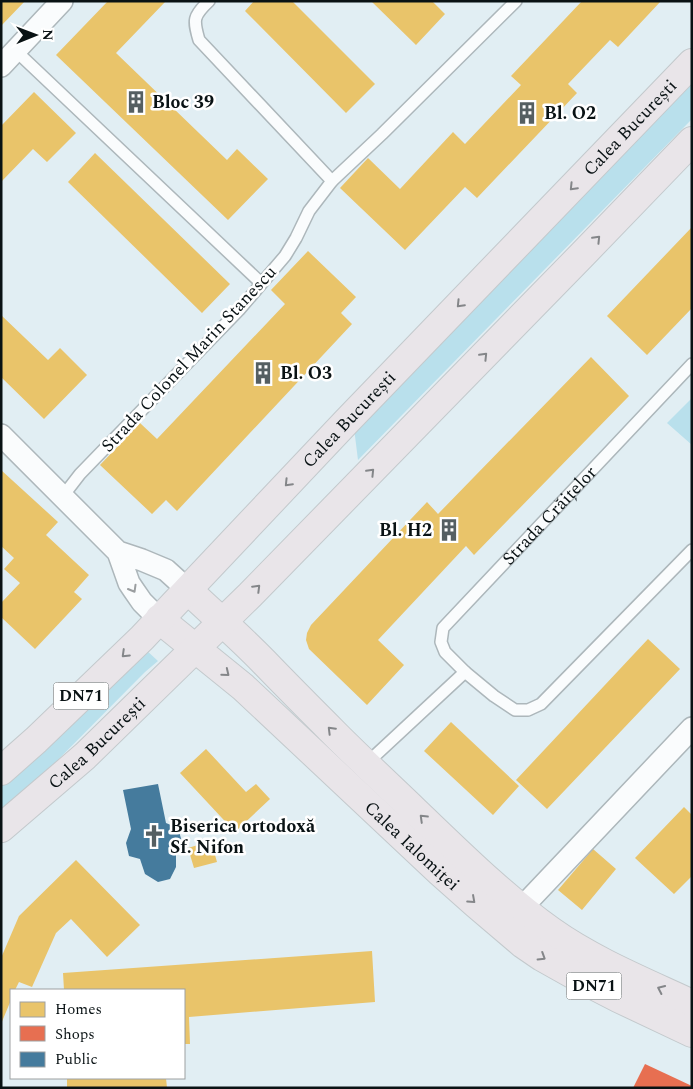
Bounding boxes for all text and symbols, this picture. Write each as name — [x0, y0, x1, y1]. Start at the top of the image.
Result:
north arrow — [10, 10, 60, 60]
text: N — [37, 29, 58, 41]
street label: Calea București — [577, 73, 683, 182]
building icon: Bloc 39 — [123, 89, 149, 115]
place label: Bloc 39 — [152, 89, 214, 116]
building icon: Bl. O2 — [514, 100, 540, 126]
place label: Bl. O2 — [544, 100, 596, 127]
one-way arrow — [570, 181, 579, 190]
one-way arrow — [592, 236, 601, 245]
street label: Strada Colonel Marin Stanescu — [95, 259, 283, 459]
one-way arrow — [457, 298, 466, 307]
one-way arrow — [478, 352, 487, 361]
building icon: Bl. O3 — [250, 360, 276, 386]
place label: Bl. O3 — [280, 360, 332, 387]
street label: Calea București — [296, 365, 402, 474]
street label: Strada Crăițelor — [495, 460, 603, 571]
one-way arrow — [365, 469, 374, 478]
one-way arrow — [285, 478, 294, 487]
place label: Bl. H2 — [379, 517, 432, 544]
building icon: Bl. H2 — [436, 517, 462, 543]
one-way arrow — [126, 584, 136, 593]
one-way arrow — [251, 585, 260, 594]
one-way arrow — [122, 648, 131, 657]
one-way arrow — [220, 668, 229, 676]
road number: DN71 — [54, 682, 108, 709]
street label: Calea București — [42, 690, 152, 796]
one-way arrow — [328, 727, 337, 736]
street label: Calea Ialomiței — [358, 794, 466, 897]
place label: Biserica ortodoxă Sf. Nifon — [170, 813, 316, 861]
one-way arrow — [420, 815, 429, 824]
church icon: Biserica ortodoxă Sf. Nifon — [141, 823, 167, 849]
one-way arrow — [466, 895, 475, 904]
one-way arrow — [537, 950, 546, 960]
road number: DN71 — [566, 972, 622, 999]
one-way arrow — [657, 985, 666, 995]
legend — [10, 989, 185, 1079]
text: Homes — [55, 998, 102, 1021]
text: Shops — [55, 1023, 95, 1046]
text: Public — [55, 1048, 98, 1071]

